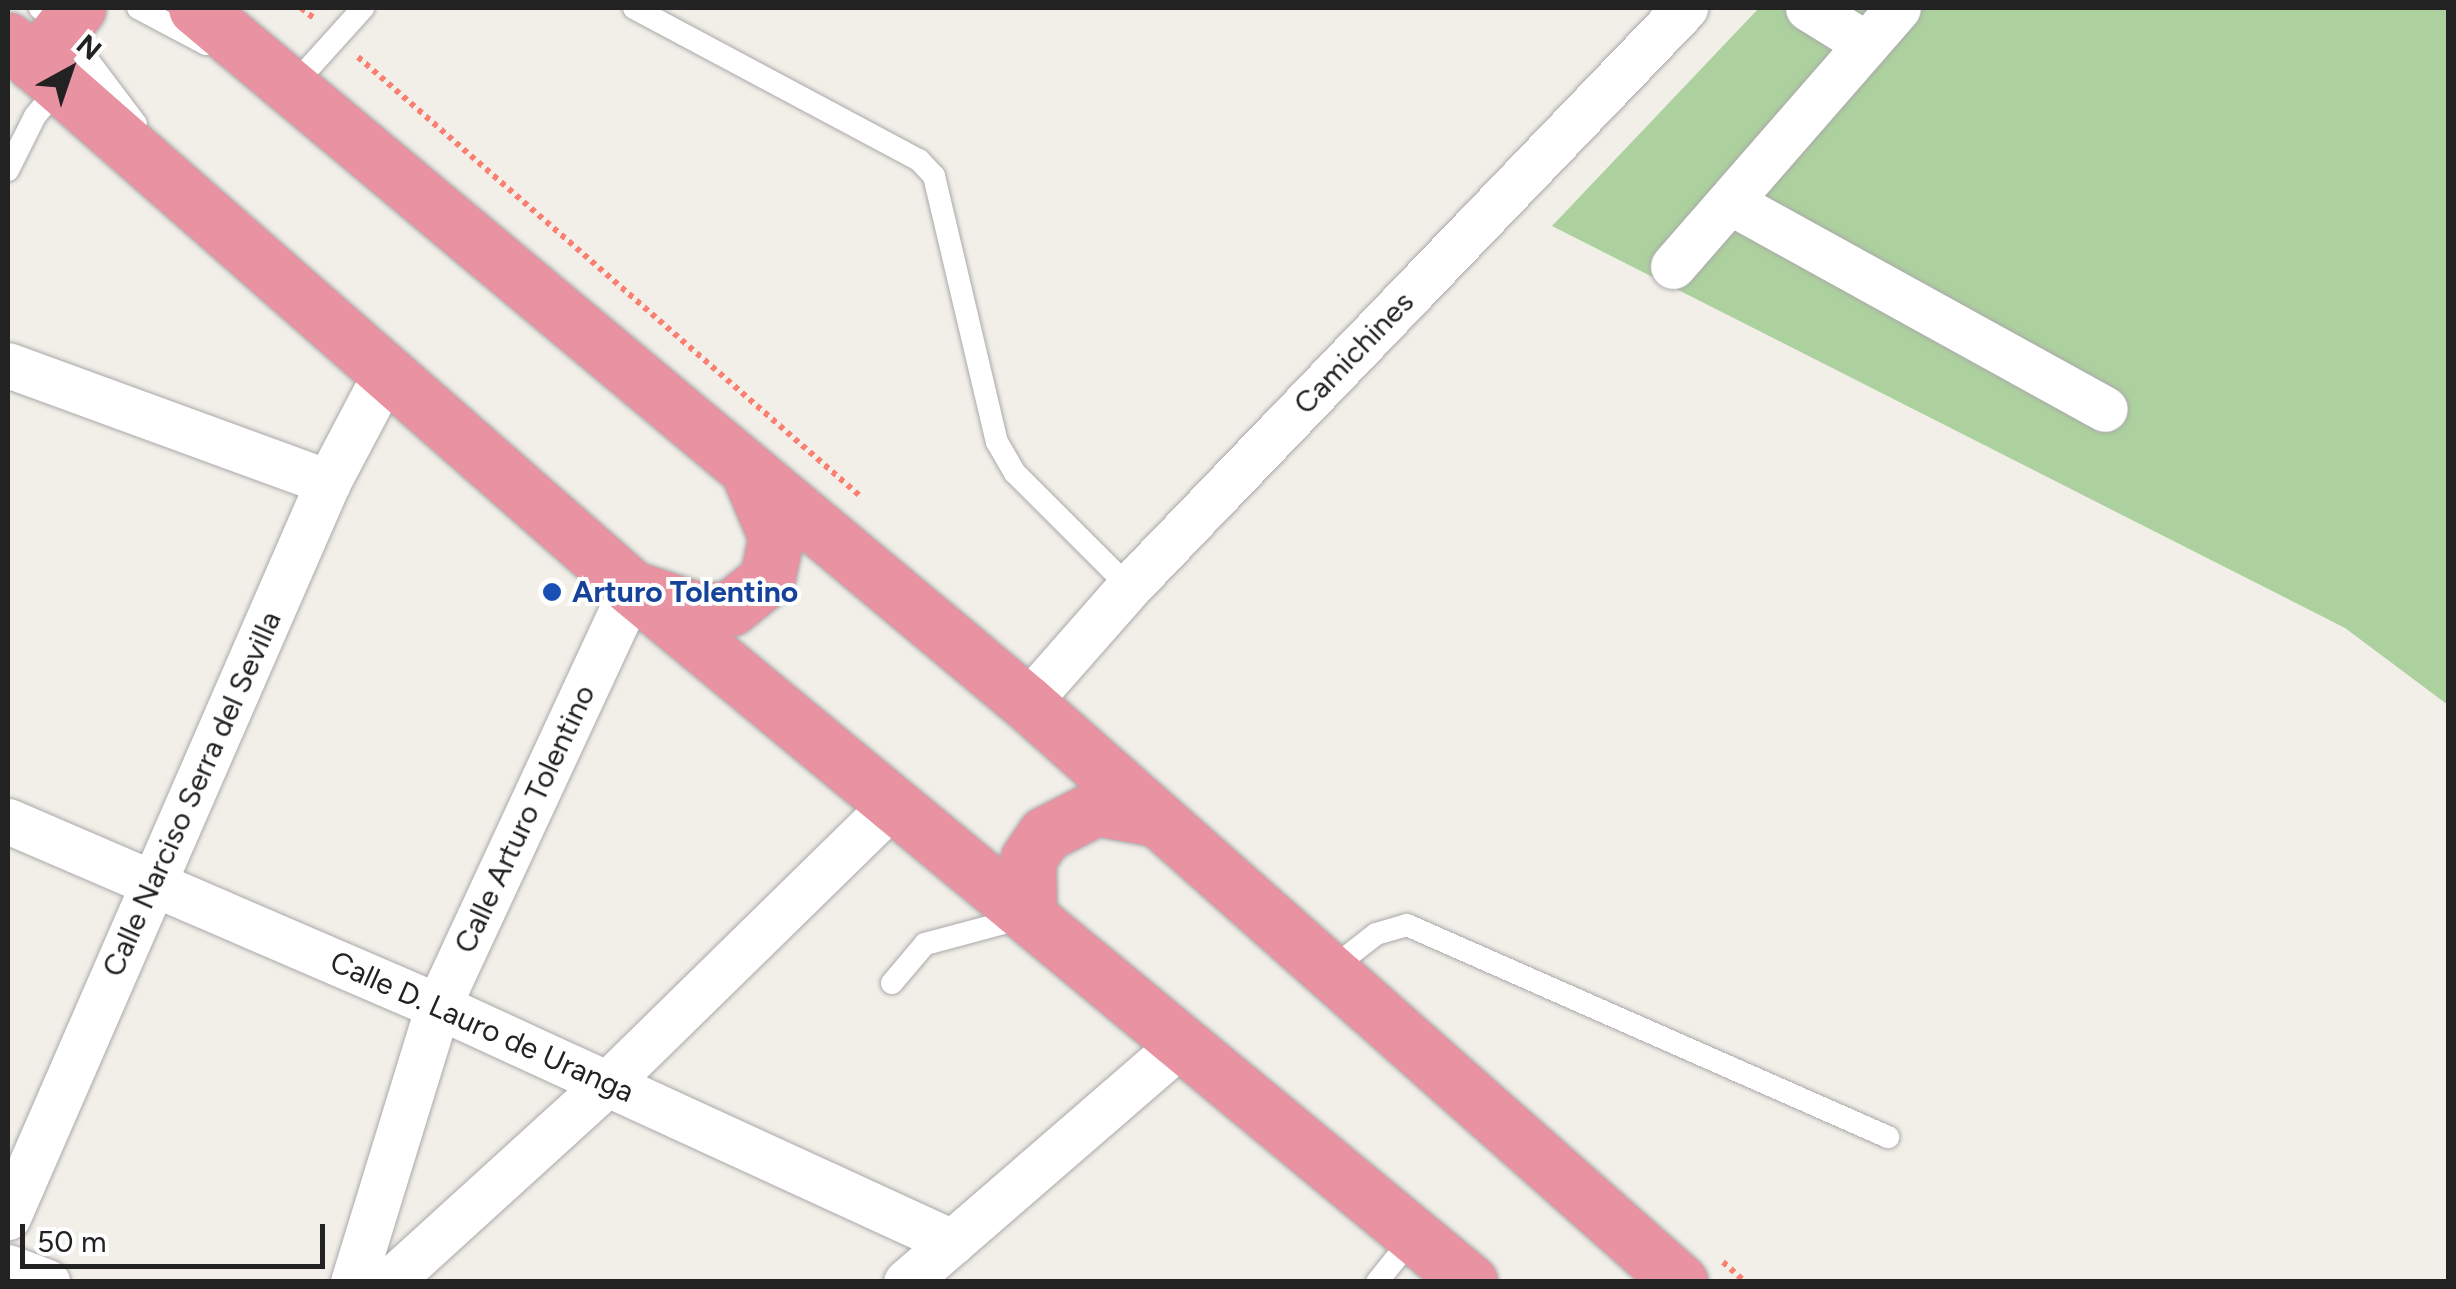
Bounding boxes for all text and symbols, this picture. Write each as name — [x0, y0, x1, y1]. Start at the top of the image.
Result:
north arrow — [20, 20, 120, 120]
text: N — [70, 27, 109, 67]
street label: Camichines — [1287, 284, 1421, 422]
place label: Arturo Tolentino — [572, 574, 798, 610]
marker: Arturo Tolentino — [541, 581, 563, 603]
street label: Calle Narciso Serra del Sevilla — [95, 606, 289, 982]
street label: Calle Arturo Tolentino — [447, 679, 603, 959]
street label: Calle D. Lauro de Uranga — [325, 944, 639, 1110]
scale bar — [25, 1204, 330, 1266]
text: 50 m — [37, 1223, 106, 1260]

